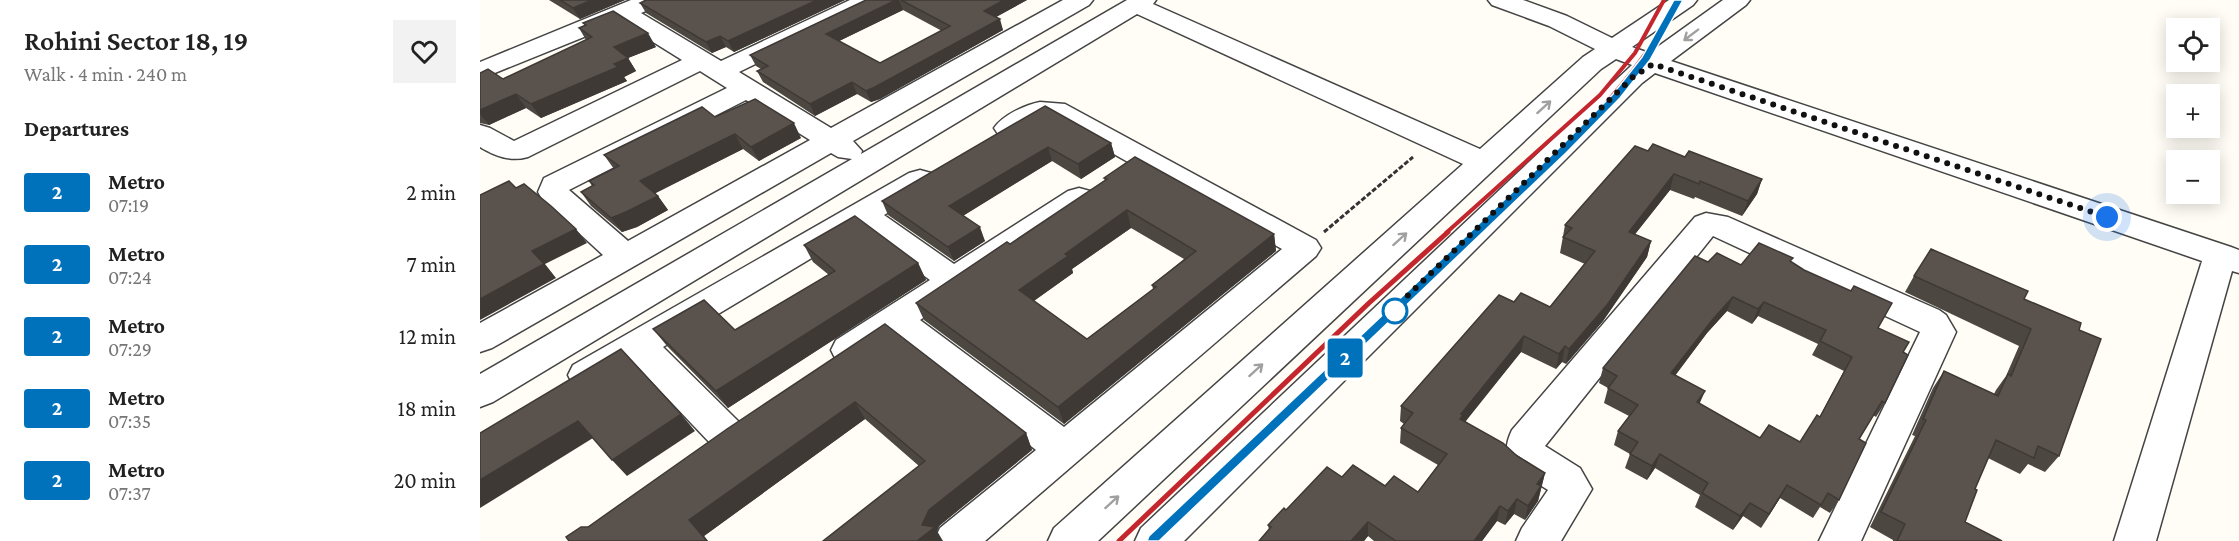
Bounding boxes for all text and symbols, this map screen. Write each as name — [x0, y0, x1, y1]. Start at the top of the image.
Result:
map controls — [2166, 18, 2220, 204]
button: locate — [2166, 18, 2220, 72]
button: heart — [393, 20, 456, 83]
text: Rohini Sector 18, 19 — [24, 25, 248, 56]
one-way arrow — [1684, 29, 1700, 41]
text: Walk · 4 min · 240 m — [24, 63, 187, 85]
button: + — [2166, 84, 2220, 138]
one-way arrow — [1536, 100, 1551, 114]
text: Departures — [24, 116, 129, 141]
button: − — [2166, 150, 2220, 204]
text: Metro — [108, 169, 165, 194]
text: 2 — [52, 180, 62, 204]
text: 2 min — [406, 180, 456, 205]
text: 07:19 — [108, 194, 149, 216]
your location — [2092, 202, 2122, 232]
one-way arrow — [1392, 232, 1407, 246]
text: Metro — [108, 241, 165, 266]
text: 2 — [52, 252, 62, 276]
text: 7 min — [406, 252, 456, 277]
text: 07:24 — [108, 266, 152, 288]
unlabelled marker — [1382, 298, 1408, 324]
text: Metro — [108, 313, 165, 338]
text: 2 — [52, 324, 62, 348]
text: 12 min — [399, 324, 456, 349]
text: 07:29 — [108, 338, 152, 360]
line badge: 2 — [1326, 338, 1364, 378]
text: 2 — [1340, 346, 1350, 370]
one-way arrow — [1248, 363, 1263, 377]
text: Metro — [108, 385, 165, 410]
text: 2 — [52, 396, 62, 420]
text: 18 min — [397, 396, 456, 421]
text: 07:35 — [108, 410, 151, 432]
text: Metro — [108, 457, 165, 482]
text: 2 — [52, 468, 62, 492]
text: 20 min — [394, 468, 456, 493]
text: 07:37 — [108, 482, 151, 504]
one-way arrow — [1104, 495, 1119, 509]

